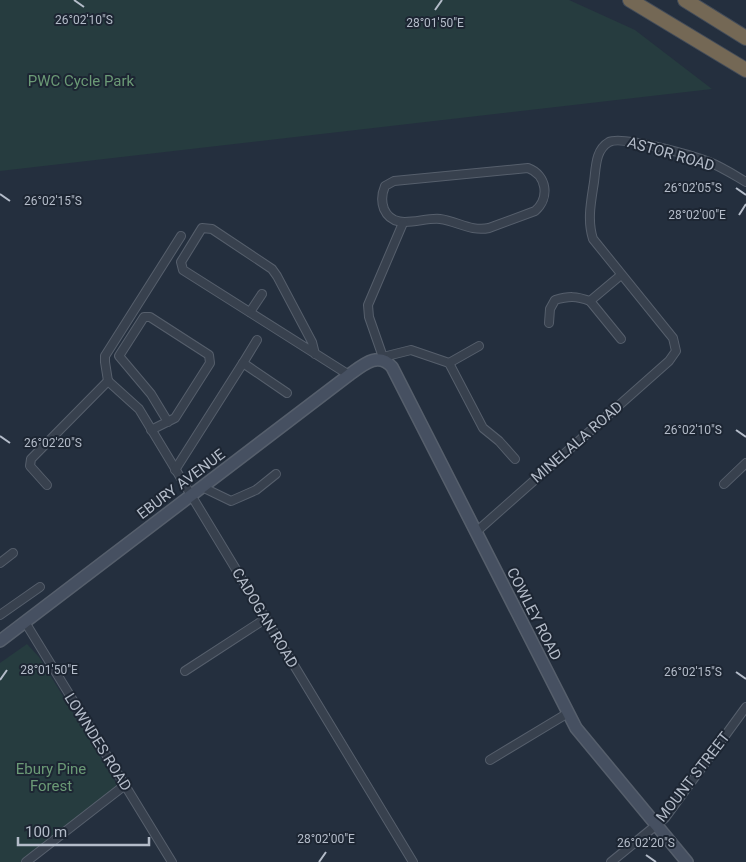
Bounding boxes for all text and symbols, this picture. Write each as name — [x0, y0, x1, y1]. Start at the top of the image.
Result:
text: 26°02'10"S — [55, 13, 113, 27]
text: 28°01'50"E — [406, 16, 464, 30]
park label: PWC Cycle Park — [28, 72, 135, 90]
street label: ASTOR ROAD — [625, 133, 717, 175]
text: 26°02'05"S — [664, 181, 722, 195]
text: 26°02'15"S — [24, 194, 82, 208]
text: 28°02'00"E — [668, 208, 726, 222]
street label: MINELALA ROAD — [528, 397, 626, 487]
text: 26°02'10"S — [664, 423, 722, 437]
text: 26°02'20"S — [24, 436, 82, 450]
street label: EBURY AVENUE — [133, 445, 229, 523]
street label: CADOGAN ROAD — [228, 565, 302, 671]
street label: COWLEY ROAD — [503, 565, 565, 663]
text: 28°01'50"E — [20, 663, 78, 677]
text: 26°02'15"S — [664, 665, 722, 679]
street label: LOWNDES ROAD — [61, 690, 135, 794]
street label: MOUNT STREET — [652, 728, 734, 826]
park label: Ebury Pine Forest — [16, 760, 86, 795]
scale bar — [18, 814, 149, 846]
text: 100 m — [25, 823, 67, 841]
text: 28°02'00"E — [297, 832, 355, 846]
text: 26°02'20"S — [617, 836, 675, 850]

